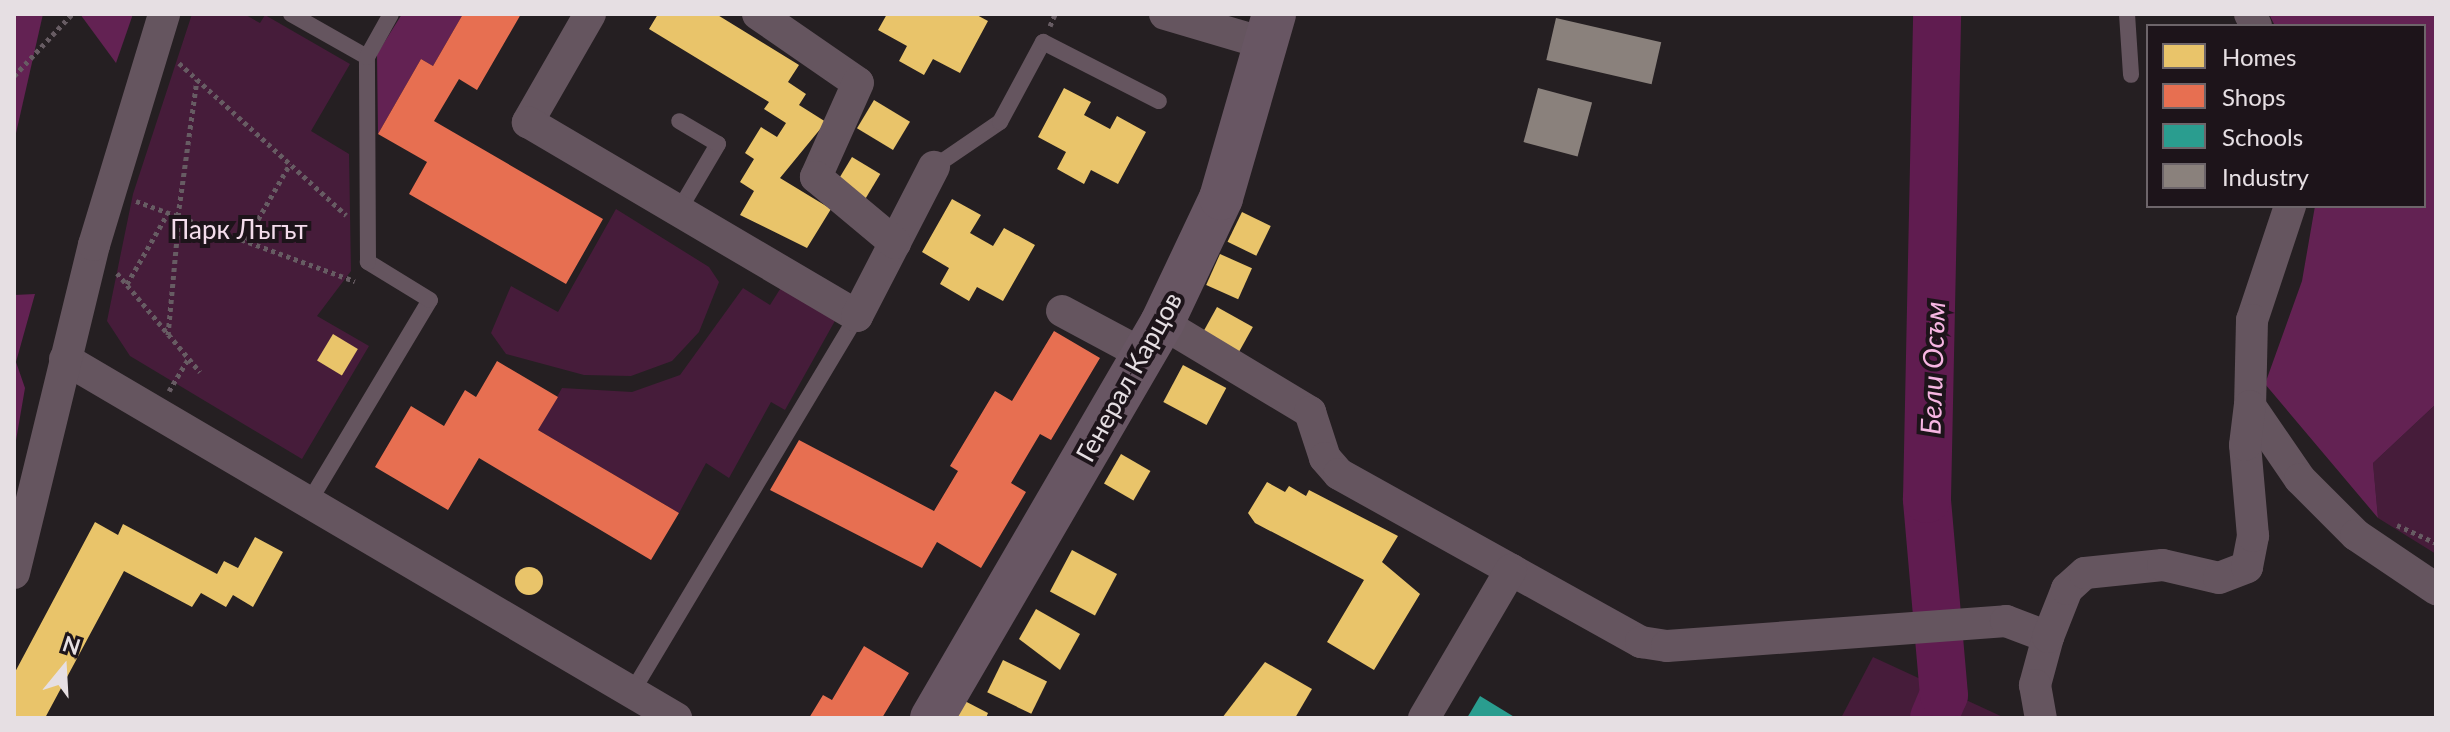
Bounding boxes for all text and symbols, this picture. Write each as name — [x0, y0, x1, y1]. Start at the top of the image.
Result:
legend — [2146, 24, 2426, 208]
text: Homes — [2222, 42, 2296, 71]
text: Shops — [2222, 82, 2286, 111]
text: Schools — [2222, 122, 2303, 151]
text: Industry — [2222, 162, 2309, 191]
park label: Парк Лъгът — [170, 214, 308, 246]
street label: Генерал Карцов — [1070, 287, 1188, 467]
water label: Бели Осъм — [1913, 301, 1951, 435]
north arrow — [24, 628, 104, 708]
text: N — [59, 629, 84, 660]

